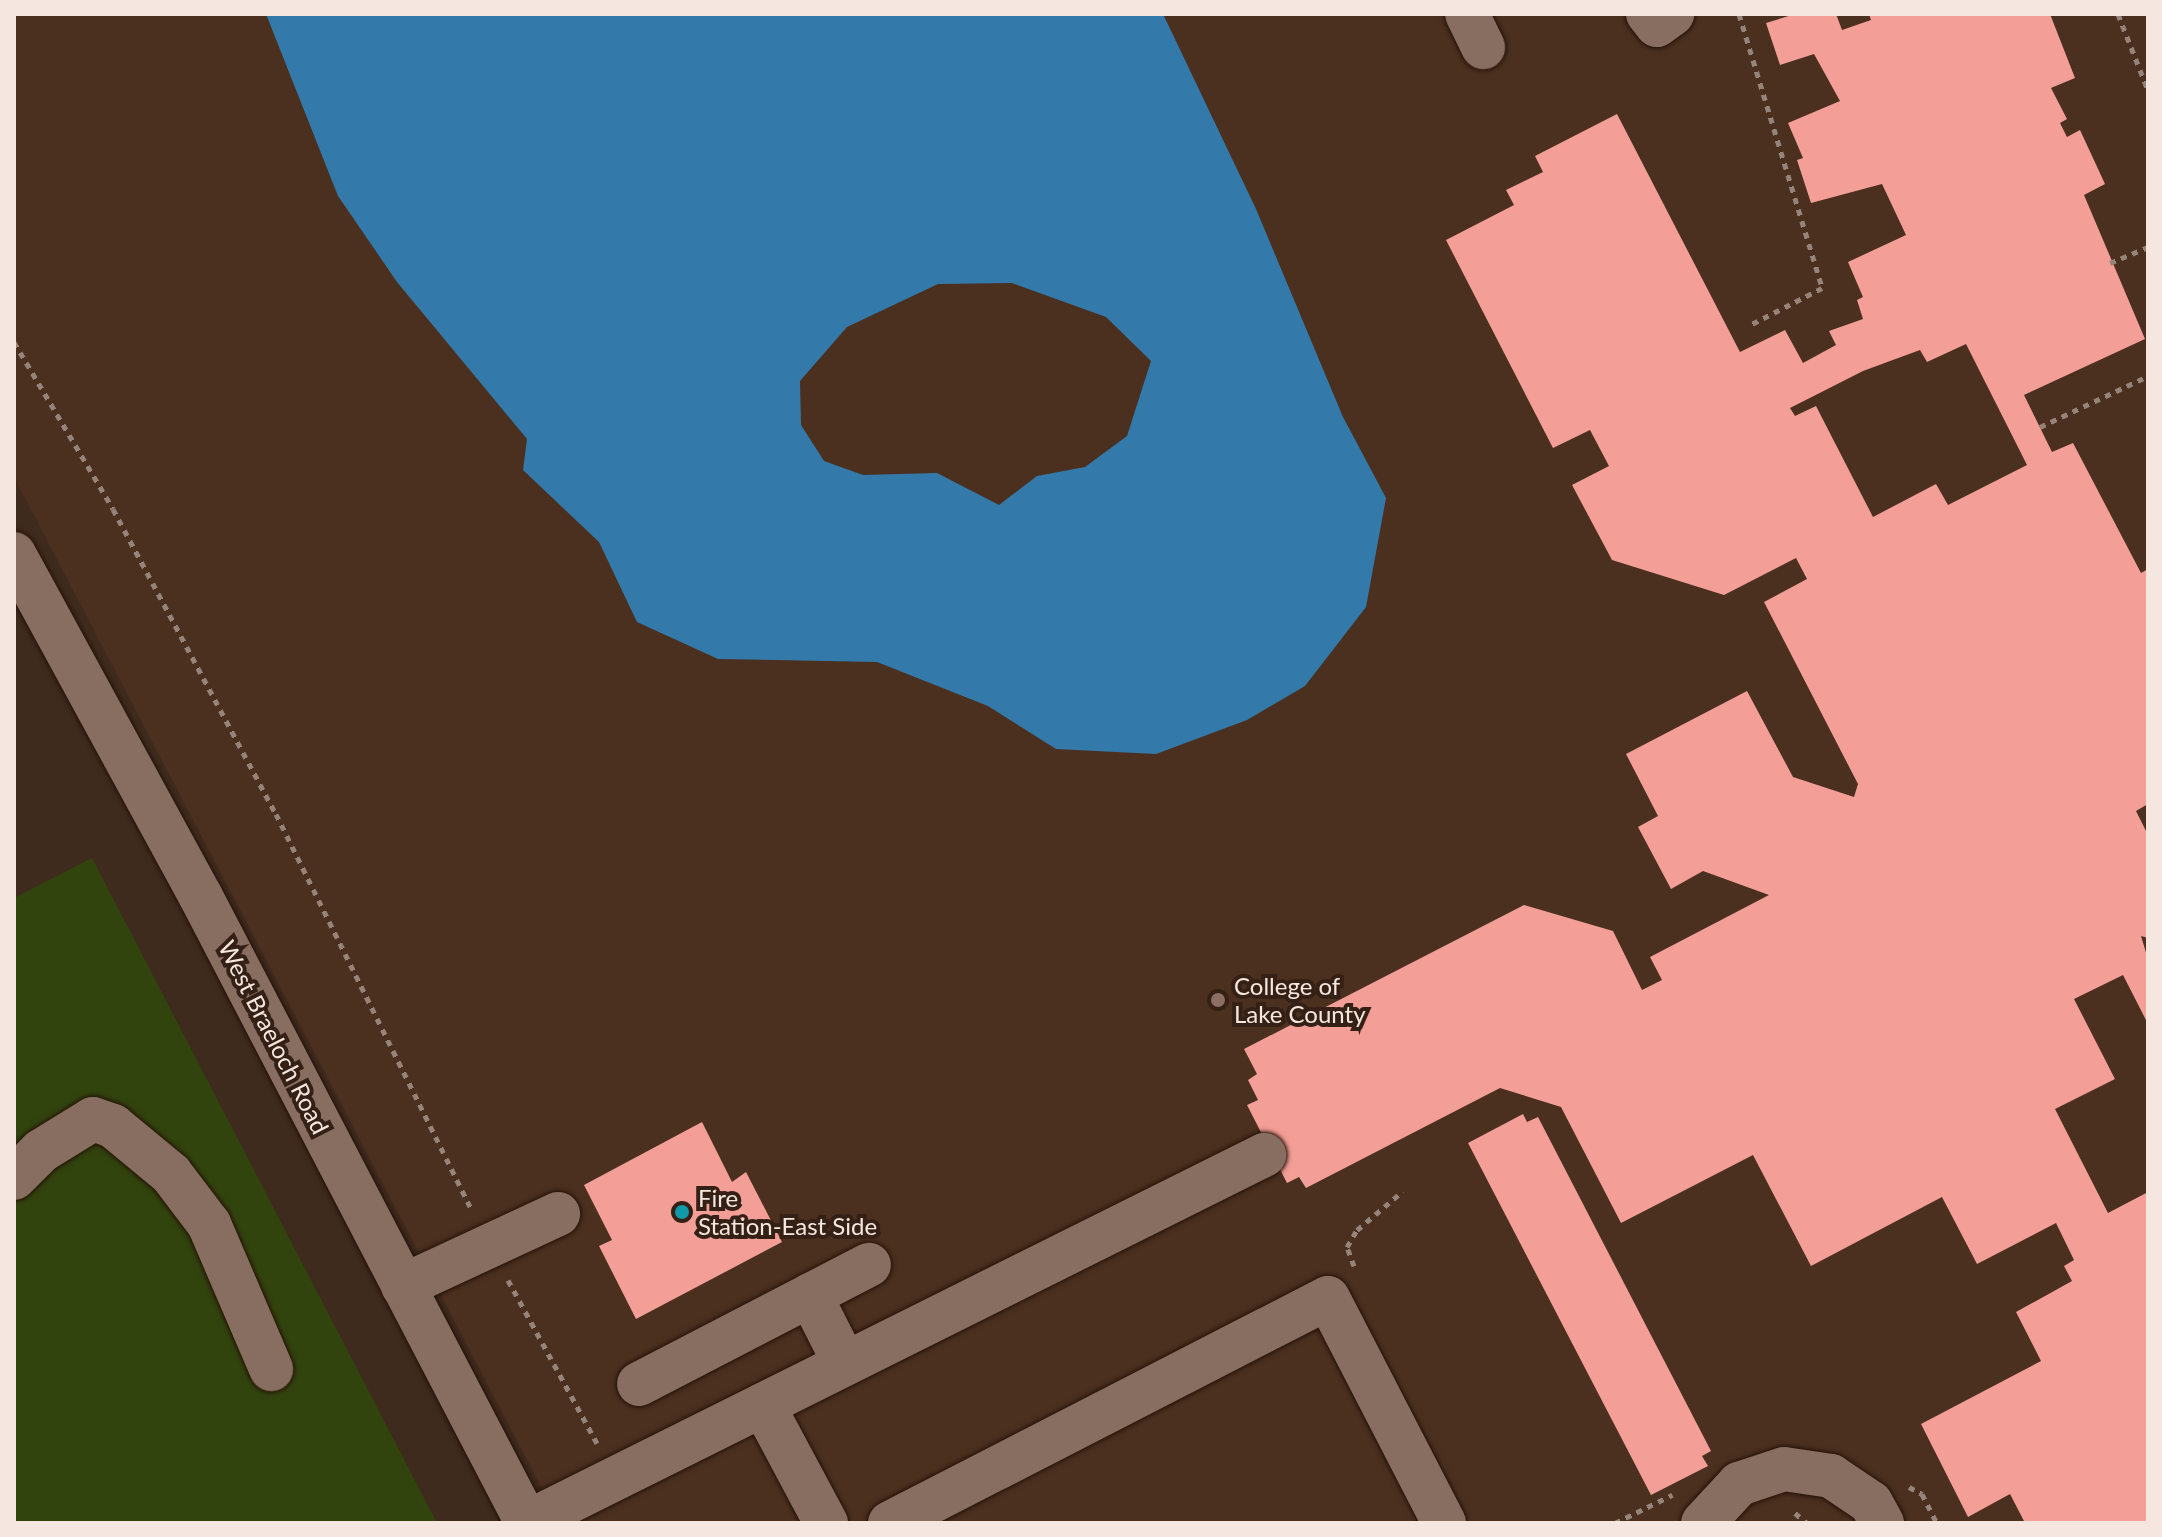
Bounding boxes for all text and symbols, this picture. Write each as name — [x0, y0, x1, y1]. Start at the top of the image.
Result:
street label: West Braeloch Road — [213, 935, 335, 1139]
place label: College of Lake County — [1234, 972, 1366, 1028]
marker: College of Lake County — [1209, 991, 1227, 1009]
place label: Fire Station-East Side — [698, 1184, 877, 1240]
marker: Fire Station-East Side — [673, 1203, 691, 1221]

